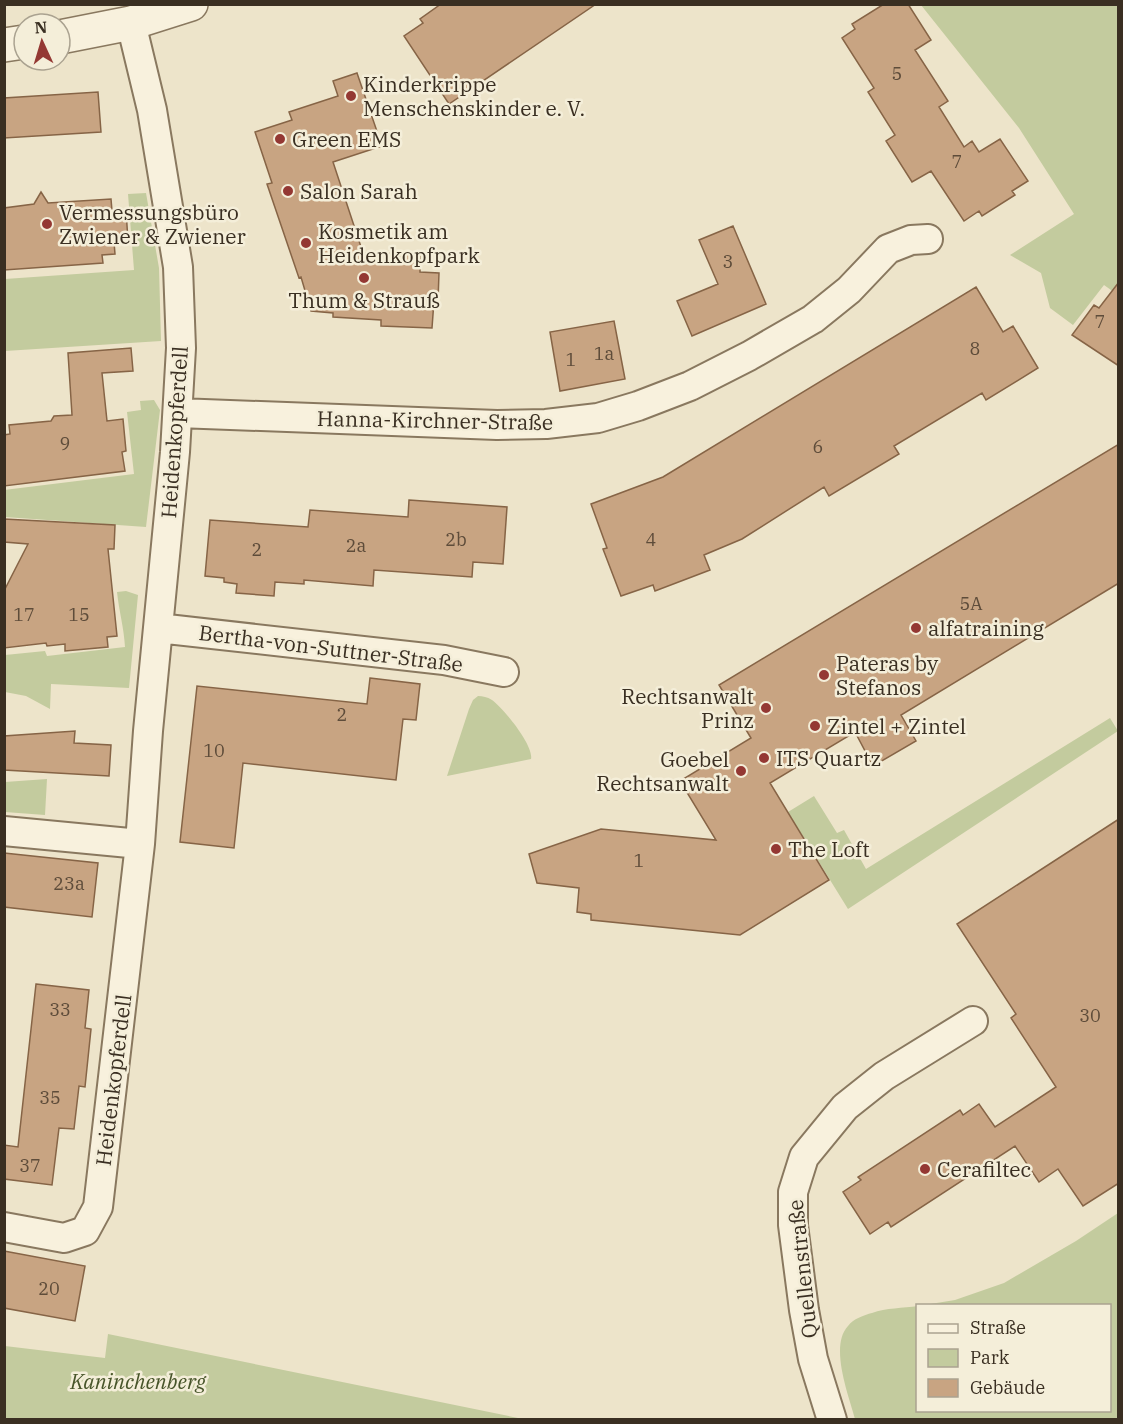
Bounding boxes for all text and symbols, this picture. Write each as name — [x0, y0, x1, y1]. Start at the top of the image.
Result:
north arrow — [12, 12, 72, 72]
text: N — [34, 17, 48, 37]
house number: 5 — [892, 62, 902, 85]
place label: Kinderkrippe Menschenskinder e. V. — [363, 70, 585, 122]
marker: Kinderkrippe Menschenskinder e. V. — [344, 89, 358, 103]
place label: Green EMS — [292, 125, 401, 153]
marker: Green EMS — [273, 132, 287, 146]
house number: 7 — [952, 150, 962, 173]
place label: Salon Sarah — [300, 177, 418, 205]
marker: Salon Sarah — [281, 184, 295, 198]
place label: Vermessungsbüro Zwiener & Zwiener — [59, 198, 247, 250]
marker: Vermessungsbüro Zwiener & Zwiener — [40, 217, 54, 231]
place label: Kosmetik am Heidenkopfpark — [318, 217, 481, 269]
marker: Kosmetik am Heidenkopfpark — [299, 236, 313, 250]
house number: 3 — [723, 250, 733, 273]
marker: Thum & Strauß — [357, 271, 371, 285]
place label: Thum & Strauß — [288, 286, 440, 314]
house number: 7 — [1095, 310, 1105, 333]
house number: 8 — [970, 337, 980, 360]
house number: 1a — [594, 342, 614, 365]
street label: Heidenkopferdell — [154, 345, 194, 519]
house number: 1 — [566, 348, 576, 371]
street label: Hanna-Kirchner-Straße — [317, 404, 553, 436]
house number: 9 — [60, 432, 70, 455]
house number: 6 — [813, 435, 823, 458]
house number: 2b — [445, 528, 467, 551]
house number: 4 — [646, 528, 656, 551]
house number: 2a — [346, 534, 366, 557]
house number: 2 — [252, 538, 262, 561]
house number: 5A — [959, 592, 983, 615]
house number: 17 — [13, 603, 35, 626]
house number: 15 — [68, 603, 90, 626]
place label: alfatraining — [928, 614, 1044, 642]
street label: Bertha-von-Suttner-Straße — [197, 618, 465, 678]
marker: alfatraining — [909, 621, 923, 635]
place label: Pateras by Stefanos — [836, 649, 939, 701]
marker: Pateras by Stefanos — [817, 668, 831, 682]
place label: Rechtsanwalt Prinz — [621, 682, 754, 734]
marker: Rechtsanwalt Prinz — [759, 701, 773, 715]
house number: 2 — [337, 703, 347, 726]
place label: Zintel + Zintel — [827, 712, 966, 740]
marker: Zintel + Zintel — [808, 719, 822, 733]
house number: 10 — [203, 739, 225, 762]
place label: ITS Quartz — [776, 744, 881, 772]
place label: Goebel Rechtsanwalt — [596, 745, 729, 797]
marker: ITS Quartz — [757, 751, 771, 765]
marker: Goebel Rechtsanwalt — [734, 764, 748, 778]
place label: The Loft — [788, 835, 870, 863]
marker: The Loft — [769, 842, 783, 856]
house number: 1 — [634, 849, 644, 872]
house number: 23a — [53, 872, 85, 895]
street label: Heidenkopferdell — [89, 993, 137, 1167]
house number: 33 — [49, 998, 71, 1021]
house number: 30 — [1079, 1004, 1101, 1027]
house number: 35 — [39, 1086, 61, 1109]
house number: 37 — [19, 1154, 41, 1177]
place label: Cerafiltec — [937, 1155, 1031, 1183]
marker: Cerafiltec — [918, 1162, 932, 1176]
street label: Quellenstraße — [781, 1198, 823, 1340]
house number: 20 — [38, 1277, 60, 1300]
legend — [916, 1304, 1111, 1412]
text: Straße — [970, 1316, 1026, 1339]
text: Park — [970, 1346, 1010, 1369]
park label: Kaninchenberg — [69, 1367, 207, 1395]
text: Gebäude — [970, 1376, 1045, 1399]

